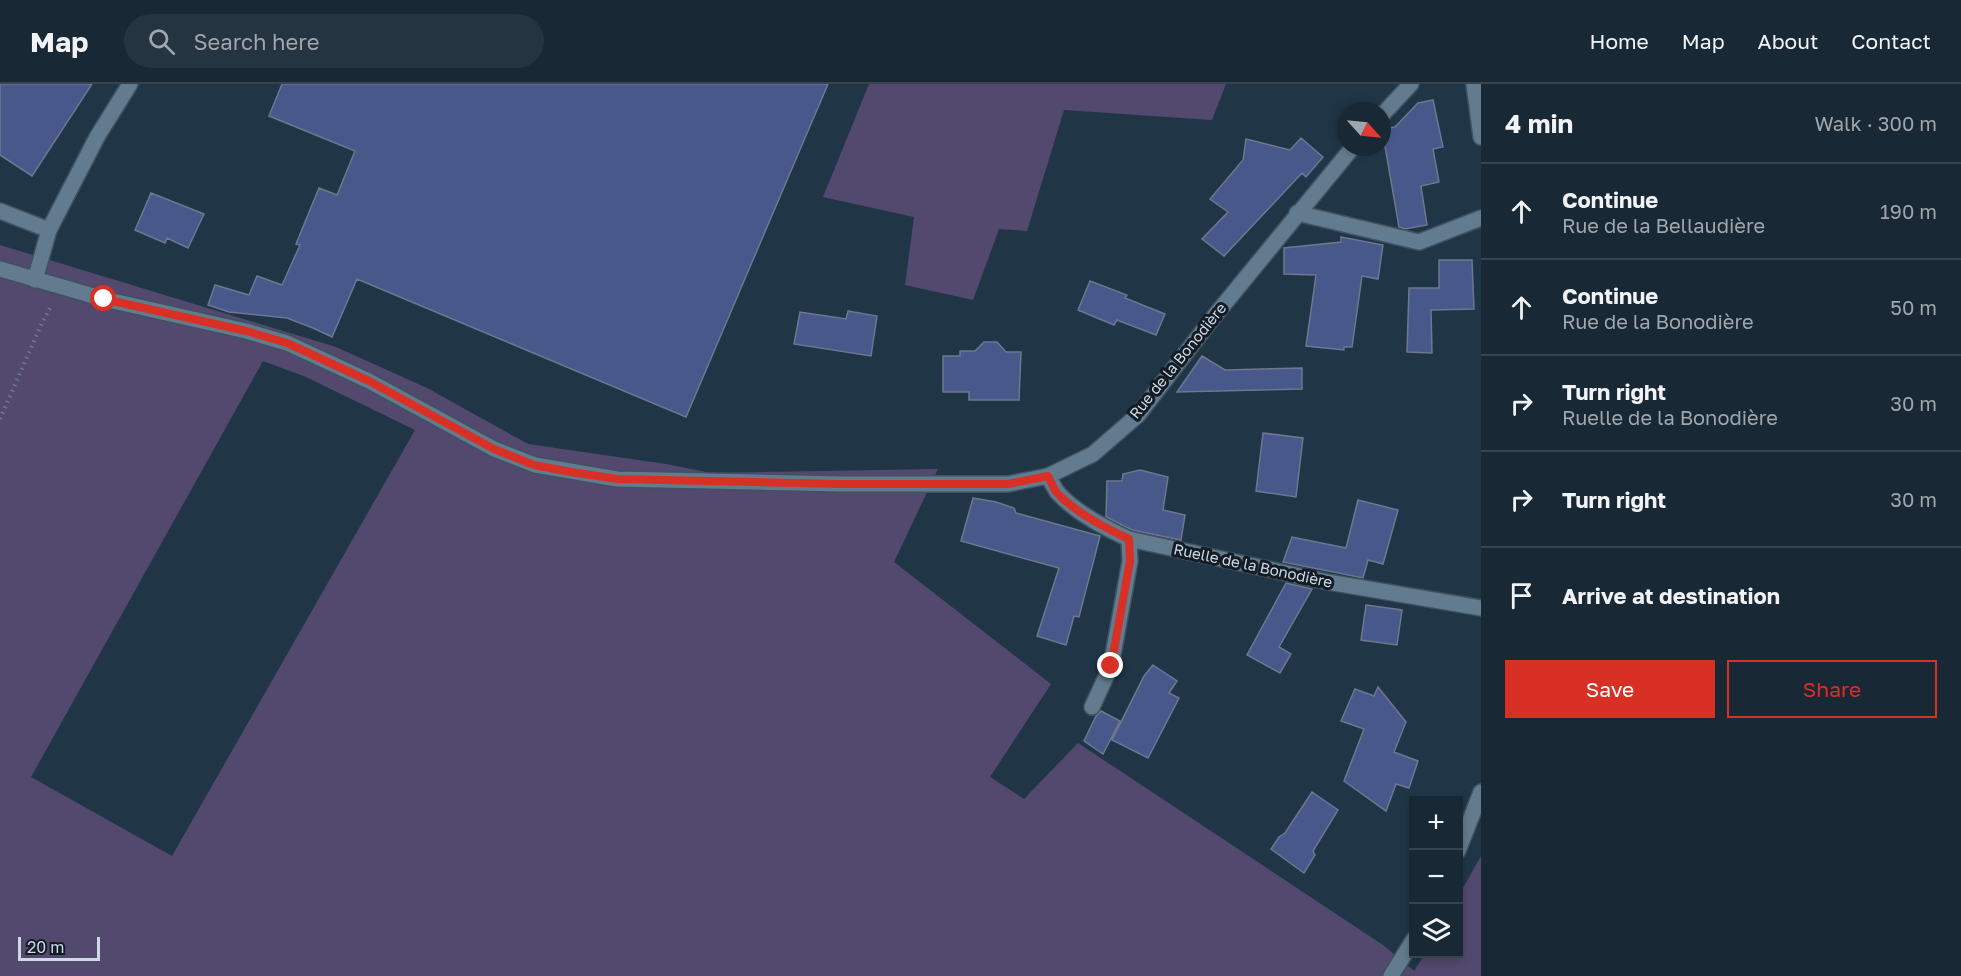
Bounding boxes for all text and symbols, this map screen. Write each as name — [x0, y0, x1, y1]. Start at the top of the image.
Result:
search box — [124, 14, 544, 68]
text: Map — [30, 25, 88, 58]
icon: search — [145, 25, 178, 58]
text: Search here — [193, 28, 319, 55]
text: Home — [1589, 28, 1649, 54]
text: Map — [1682, 28, 1725, 54]
text: About — [1758, 28, 1818, 54]
text: Contact — [1851, 28, 1931, 54]
north arrow — [1337, 102, 1391, 156]
text: 4 min — [1505, 108, 1573, 139]
text: Walk · 300 m — [1814, 111, 1937, 135]
text: Continue — [1562, 186, 1658, 213]
icon: ahead — [1505, 195, 1538, 228]
text: 190 m — [1880, 199, 1937, 223]
text: Rue de la Bellaudière — [1562, 213, 1765, 237]
text: Continue — [1562, 282, 1658, 309]
route start — [90, 285, 116, 311]
icon: ahead — [1505, 291, 1538, 324]
text: 50 m — [1890, 295, 1937, 319]
street label: Rue de la Bonodière — [1125, 299, 1230, 422]
text: Rue de la Bonodière — [1562, 309, 1754, 333]
text: Turn right — [1562, 378, 1666, 405]
icon: right — [1505, 387, 1538, 420]
text: 30 m — [1890, 391, 1937, 415]
text: Ruelle de la Bonodière — [1562, 405, 1778, 429]
icon: right — [1505, 483, 1538, 516]
text: Turn right — [1562, 486, 1666, 513]
text: 30 m — [1890, 487, 1937, 511]
street label: Ruelle de la Bonodière — [1172, 539, 1335, 591]
icon: arrive — [1505, 579, 1538, 612]
text: Arrive at destination — [1562, 582, 1780, 609]
route end — [1097, 652, 1123, 678]
button: Save — [1505, 660, 1715, 718]
button: Share — [1727, 660, 1937, 718]
map controls — [1409, 796, 1463, 958]
button: + — [1409, 796, 1463, 850]
button: − — [1409, 850, 1463, 904]
button: layers — [1409, 904, 1463, 958]
scale bar — [18, 934, 100, 962]
text: 20 m — [27, 937, 64, 957]

